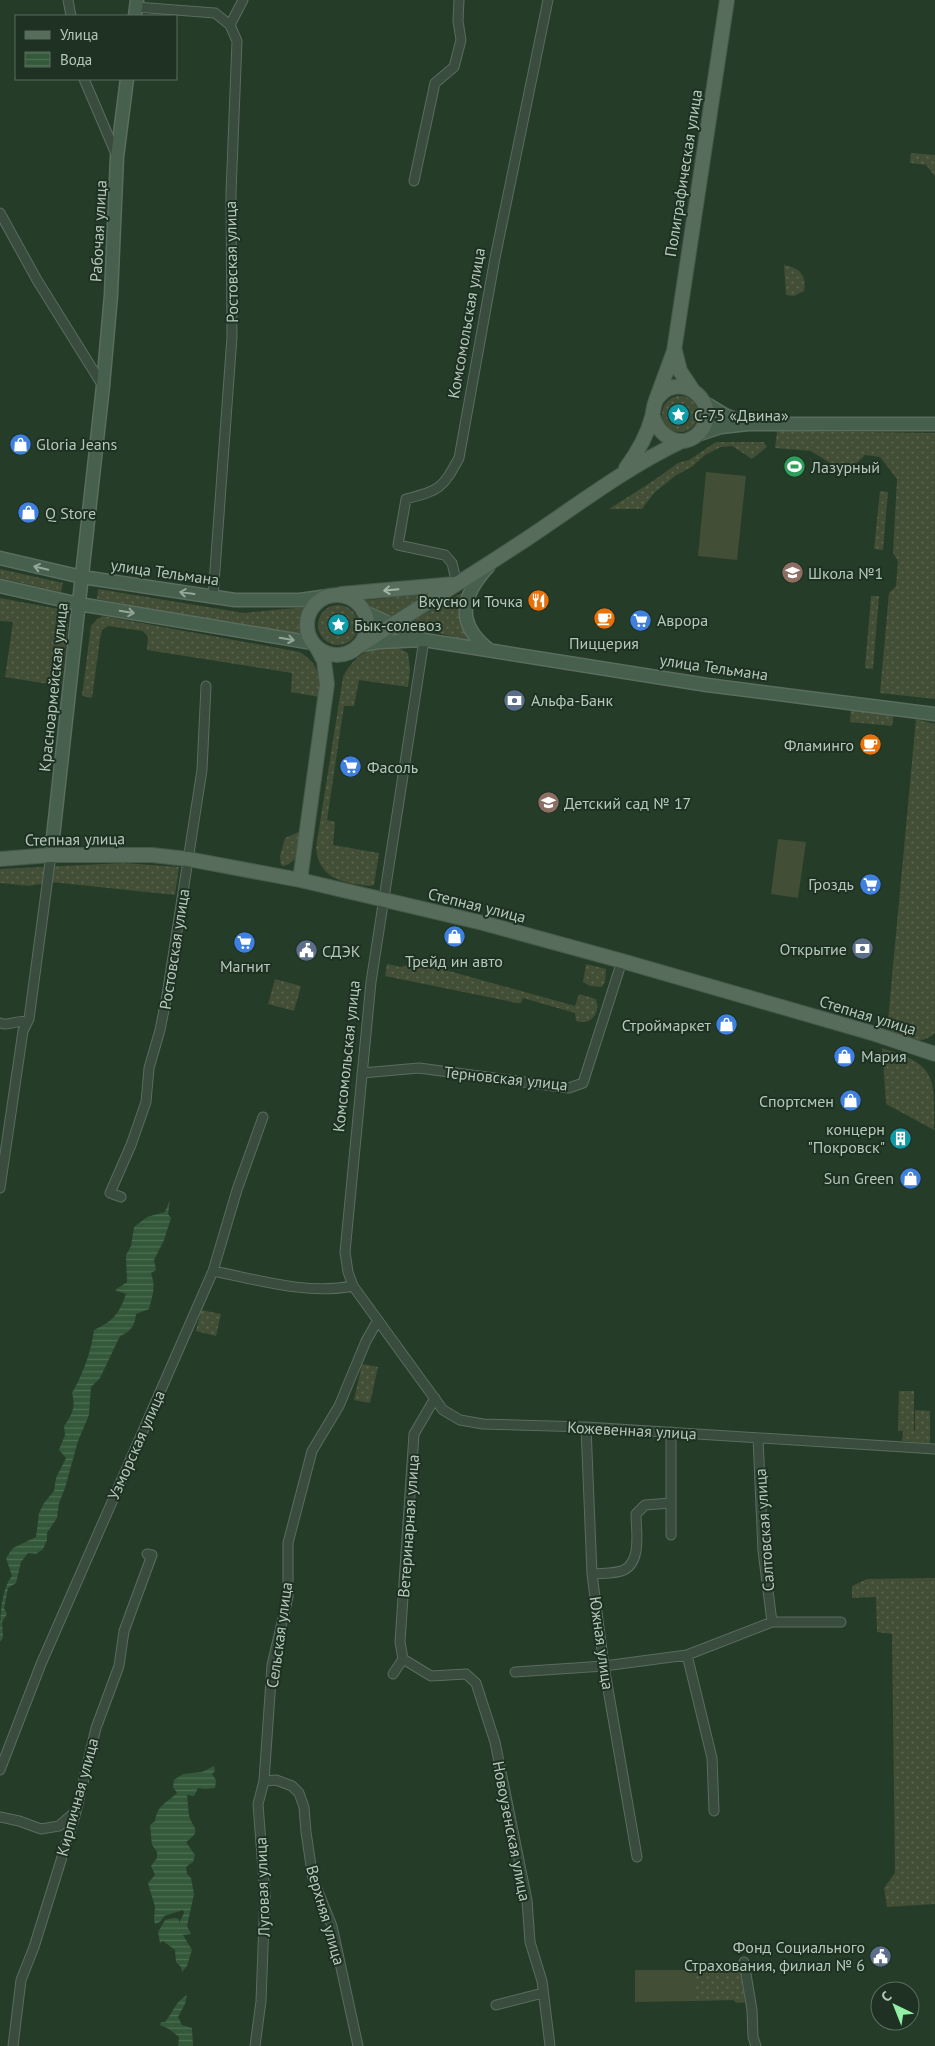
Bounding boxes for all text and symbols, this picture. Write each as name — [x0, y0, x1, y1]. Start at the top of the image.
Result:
legend — [15, 15, 178, 80]
text: Улица — [60, 25, 98, 44]
text: Вода — [60, 50, 92, 69]
street label: Полиграфическая улица — [660, 88, 706, 258]
street label: Рабочая улица — [85, 180, 111, 282]
street label: Ростовская улица — [220, 201, 242, 323]
street label: Комсомольская улица — [443, 246, 489, 400]
place icon: С-75 «Двина» — [666, 403, 690, 427]
place label: С-75 «Двина» — [694, 405, 789, 425]
shop icon: Gloria Jeans — [8, 432, 32, 456]
place label: Gloria Jeans — [36, 434, 117, 454]
sports icon: Лазурный — [783, 455, 807, 479]
place label: Лазурный — [810, 457, 880, 477]
shop icon: Q Store — [17, 501, 41, 525]
place label: Q Store — [45, 503, 96, 523]
street label: улица Тельмана — [109, 554, 221, 590]
school or university icon: Школа №1 — [780, 561, 804, 585]
one-way arrow — [33, 563, 49, 572]
place label: Школа №1 — [808, 563, 883, 583]
one-way arrow — [384, 585, 400, 595]
one-way arrow — [180, 588, 196, 598]
restaurant icon: Вкусно и Точка — [527, 589, 551, 613]
place label: Вкусно и Точка — [419, 591, 523, 611]
street label: Красноармейская улица — [34, 601, 72, 773]
cafe icon: Пиццерия — [592, 607, 616, 631]
one-way arrow — [118, 608, 134, 618]
supermarket icon: Аврора — [629, 608, 653, 632]
place label: Аврора — [657, 610, 708, 630]
place icon: Бык-солевоз — [326, 613, 350, 637]
place label: Бык-солевоз — [354, 615, 442, 635]
place label: Пиццерия — [569, 633, 639, 653]
one-way arrow — [279, 635, 295, 645]
street label: улица Тельмана — [658, 649, 770, 685]
bank icon: Альфа-Банк — [503, 688, 527, 712]
place label: Альфа-Банк — [531, 690, 614, 710]
cafe icon: Фламинго — [858, 733, 882, 757]
place label: Фламинго — [784, 735, 854, 755]
supermarket icon: Фасоль — [339, 755, 363, 779]
place label: Фасоль — [367, 757, 418, 777]
school or university icon: Детский сад № 17 — [536, 791, 560, 815]
place label: Детский сад № 17 — [564, 793, 691, 813]
street label: Степная улица — [25, 828, 125, 850]
supermarket icon: Гроздь — [858, 872, 882, 896]
place label: Гроздь — [808, 874, 854, 894]
street label: Степная улица — [426, 883, 528, 927]
street label: Ростовская улица — [155, 887, 193, 1011]
shop icon: Трейд ин авто — [442, 925, 466, 949]
supermarket icon: Магнит — [233, 930, 257, 954]
bank icon: Открытие — [851, 937, 875, 961]
public building icon: СДЭК — [294, 939, 318, 963]
place label: Открытие — [780, 939, 847, 959]
place label: СДЭК — [322, 941, 361, 961]
place label: Трейд ин авто — [405, 951, 503, 971]
place label: Магнит — [220, 956, 271, 976]
street label: Комсомольская улица — [328, 979, 364, 1133]
street label: Степная улица — [817, 991, 919, 1039]
shop icon: Строймаркет — [715, 1013, 739, 1037]
place label: Строймаркет — [622, 1015, 712, 1035]
shop icon: Мария — [833, 1044, 857, 1068]
place label: Мария — [861, 1046, 907, 1066]
street label: Терновская улица — [443, 1062, 569, 1094]
shop icon: Спортсмен — [838, 1089, 862, 1113]
place label: Спортсмен — [759, 1091, 834, 1111]
place label: концерн "Покровск" — [807, 1119, 885, 1157]
building icon: концерн "Покровск" — [889, 1126, 913, 1150]
shop icon: Sun Green — [898, 1166, 922, 1190]
place label: Sun Green — [824, 1168, 894, 1188]
street label: Узморская улица — [103, 1387, 169, 1503]
street label: Кожевенная улица — [567, 1417, 697, 1443]
street label: Ветеринарная улица — [393, 1454, 423, 1598]
street label: Салтовская улица — [750, 1468, 778, 1592]
street label: Сельская улица — [262, 1581, 296, 1689]
street label: Южная улица — [586, 1595, 618, 1691]
street label: Кирпичная улица — [52, 1736, 102, 1858]
street label: Новоузенская улица — [489, 1759, 535, 1903]
street label: Луговая улица — [250, 1837, 274, 1938]
street label: Верхняя улица — [302, 1863, 350, 1967]
place label: Фонд Социального Страхования, филиал № 6 — [684, 1937, 865, 1975]
public building icon: Фонд Социального Страхования, филиал № 6 — [869, 1944, 893, 1968]
north arrow — [870, 1981, 920, 2031]
text: С — [877, 1987, 895, 2006]

